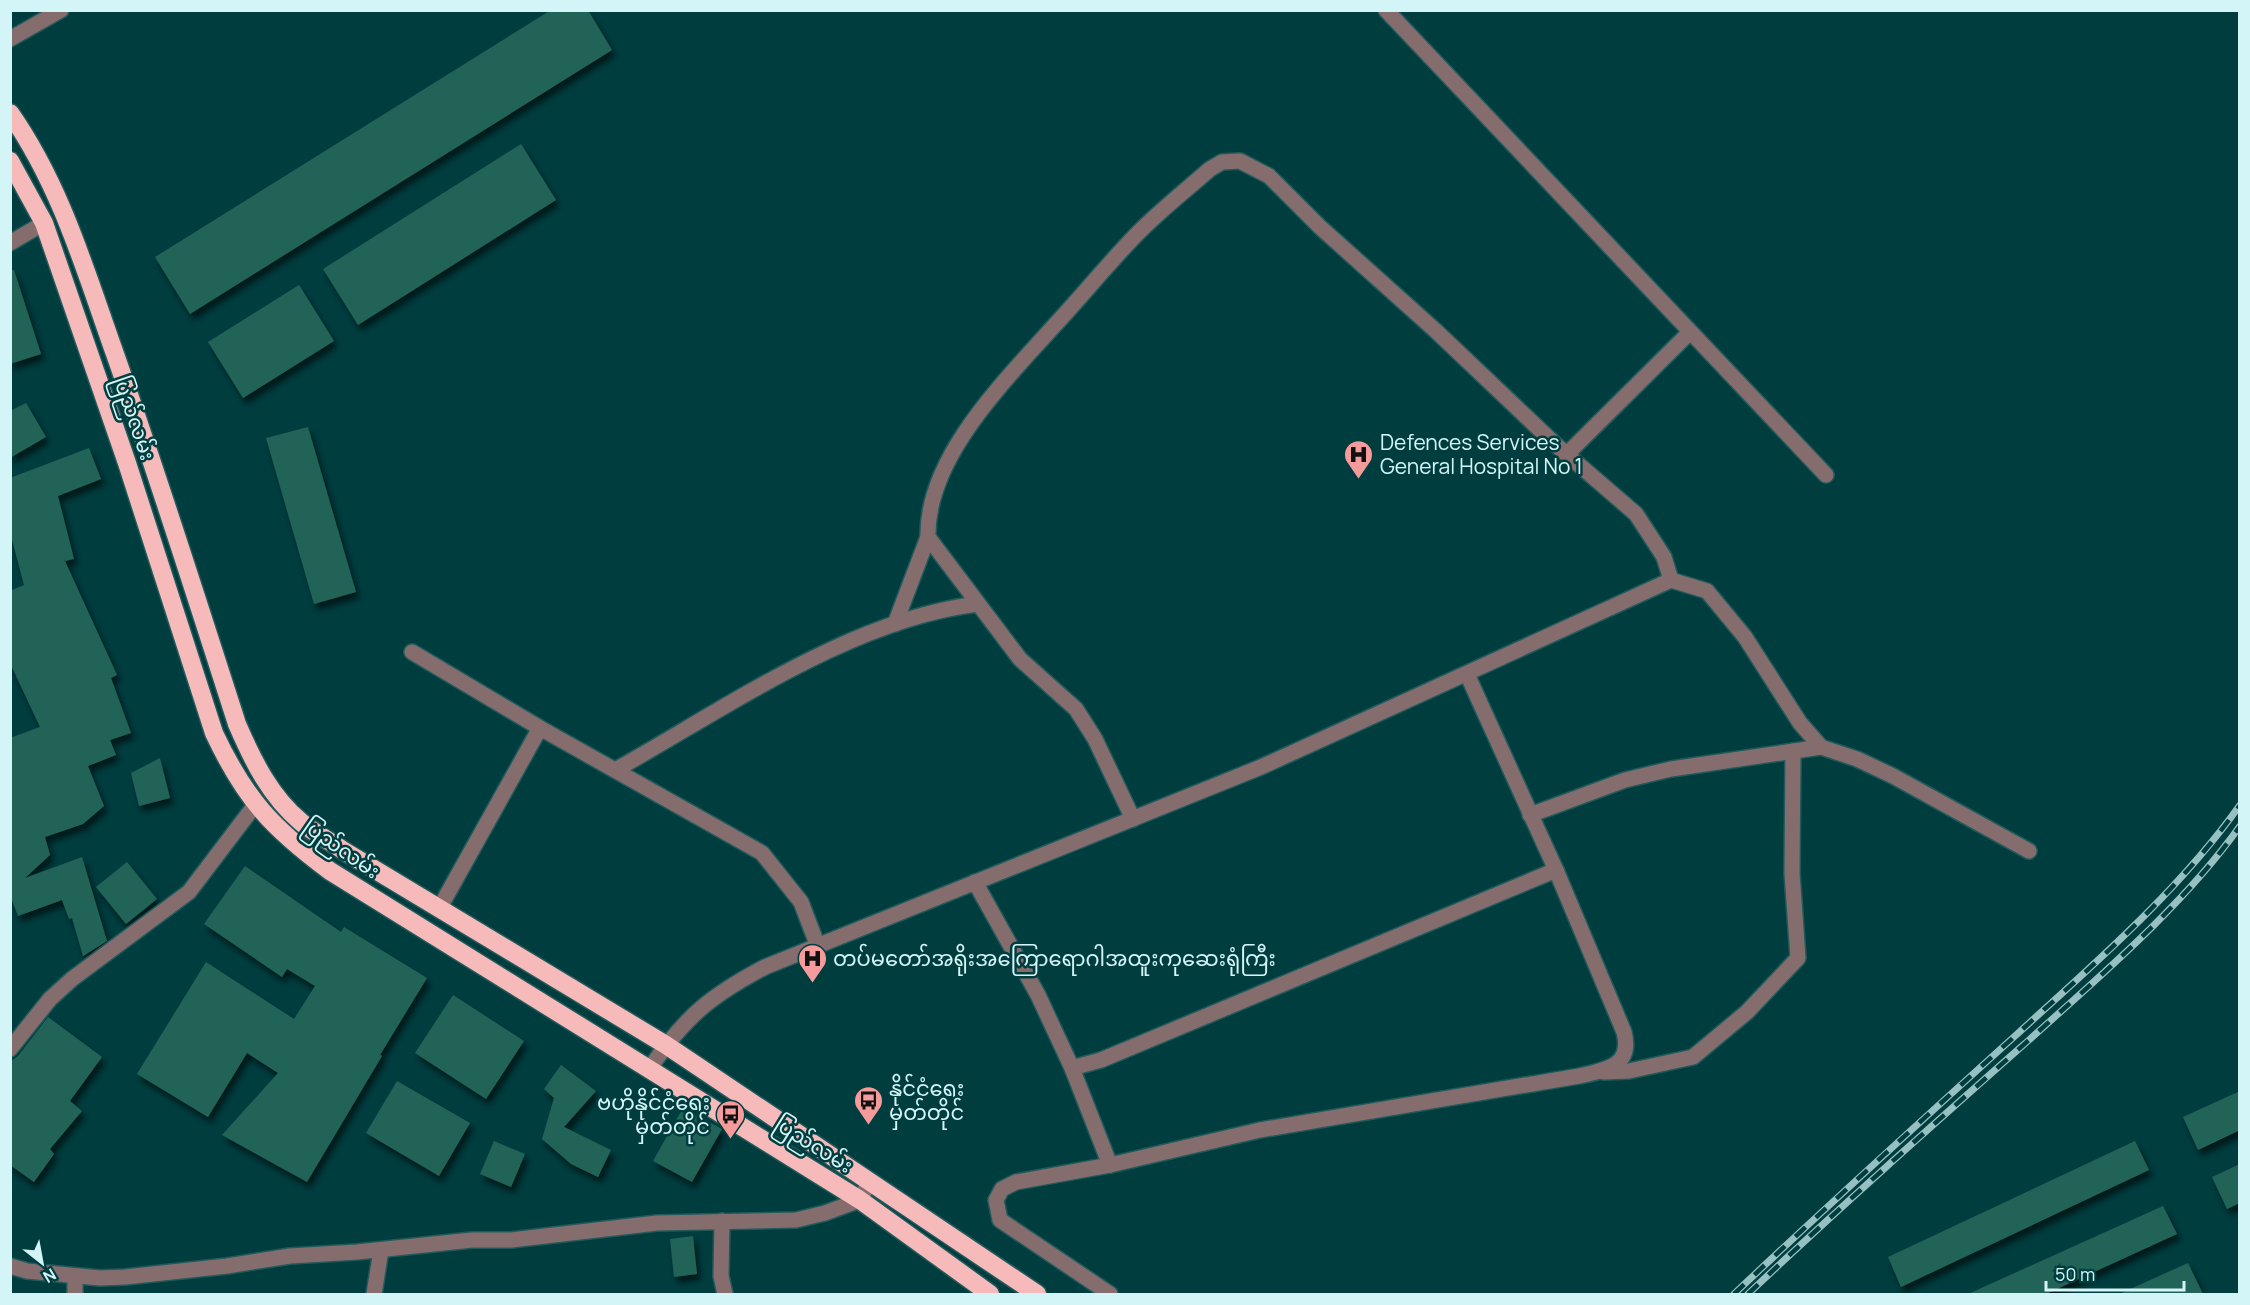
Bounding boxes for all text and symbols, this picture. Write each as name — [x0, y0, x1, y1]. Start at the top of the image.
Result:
street label: ပြည်လမ်း — [104, 372, 163, 465]
place label: Defences Services General Hospital No 1 — [1380, 428, 1583, 480]
hospital icon: Defences Services General Hospital No 1 — [1343, 438, 1375, 480]
street label: ပြည်လမ်း — [296, 811, 386, 888]
hospital icon: တပ်မတော်အရိုးအကြောရောဂါအထူးကုဆေးရုံကြီး — [796, 942, 828, 984]
place label: တပ်မတော်အရိုးအကြောရောဂါအထူးကုဆေးရုံကြီး — [833, 943, 1276, 976]
place label: နိုင်ငံရေး မှတ်တိုင် — [889, 1073, 964, 1130]
bus stop icon: နိုင်ငံရေး မှတ်တိုင် — [852, 1084, 884, 1126]
place label: ဗဟိုနိုင်ငံရေး မှတ်တိုင် — [597, 1087, 710, 1144]
bus stop icon: ဗဟိုနိုင်ငံရေး မှတ်တိုင် — [715, 1098, 747, 1140]
street label: ပြည်လမ်း — [767, 1108, 859, 1182]
north arrow — [12, 1233, 72, 1293]
scale bar — [2046, 1254, 2184, 1292]
text: 50 m — [2055, 1262, 2095, 1286]
text: N — [39, 1263, 60, 1288]

